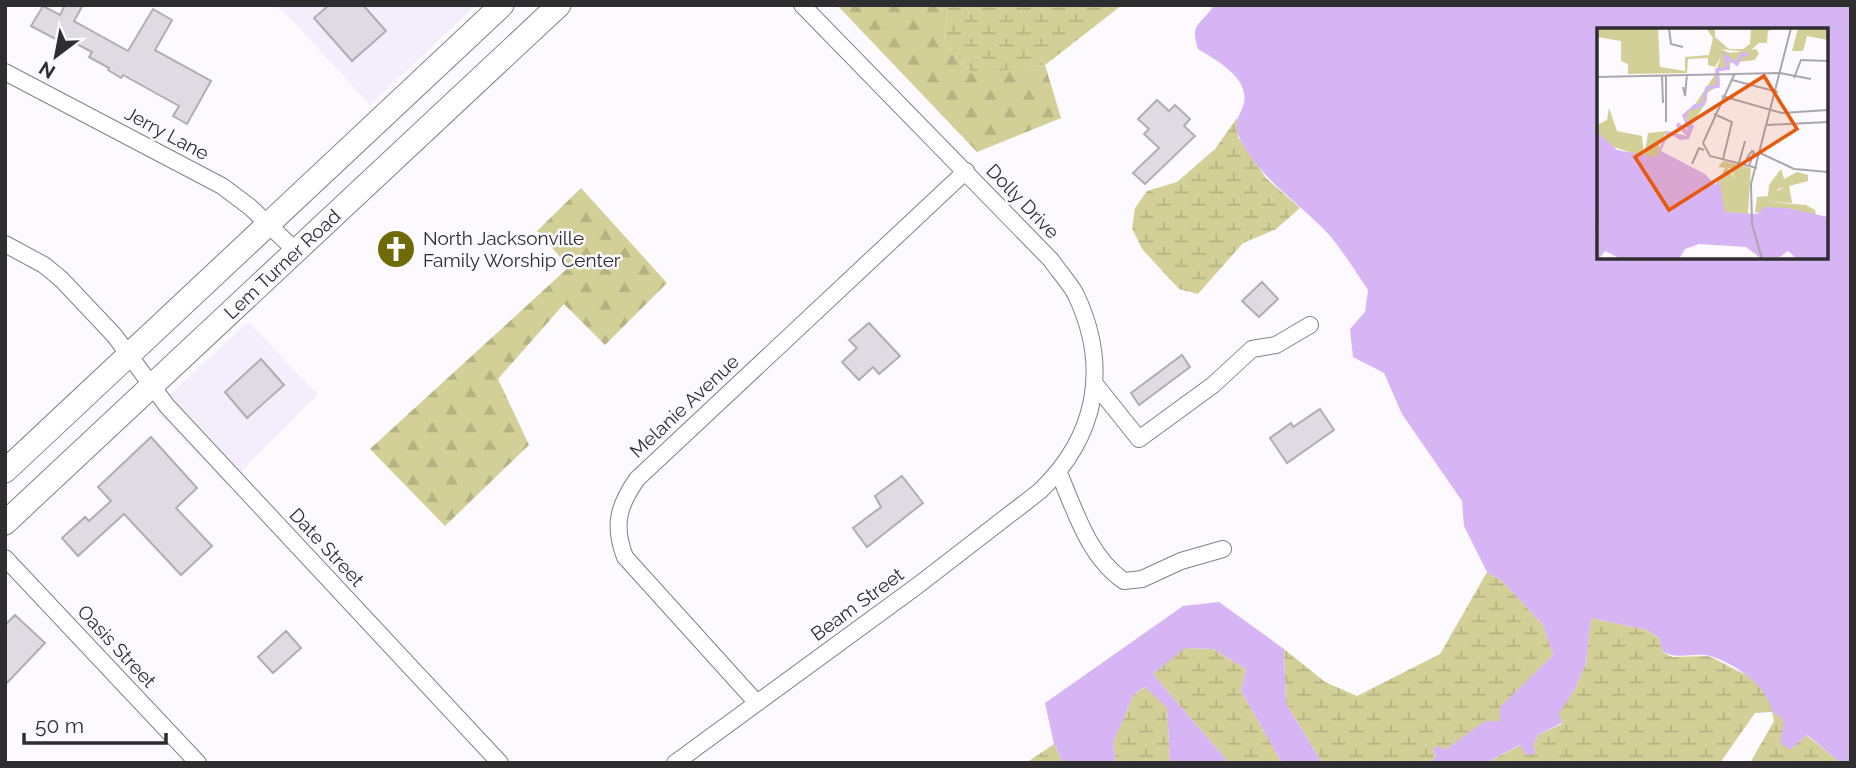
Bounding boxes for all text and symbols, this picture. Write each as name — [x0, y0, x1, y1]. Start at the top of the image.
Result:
north arrow — [21, 21, 91, 91]
inset map — [1597, 28, 1828, 259]
text: N — [35, 57, 59, 84]
street label: Jerry Lane — [121, 102, 213, 164]
street label: Dolly Drive — [982, 159, 1064, 243]
street label: Lem Turner Road — [219, 205, 345, 323]
place label: North Jacksonville Family Worship Center — [423, 227, 621, 271]
church icon: North Jacksonville Family Worship Center — [375, 228, 417, 270]
street label: Melanie Avenue — [625, 350, 743, 462]
street label: Date Street — [285, 503, 369, 591]
street label: Beam Street — [806, 563, 908, 645]
street label: Oasis Street — [73, 600, 161, 692]
scale bar — [24, 702, 166, 746]
text: 50 m — [35, 713, 84, 738]

